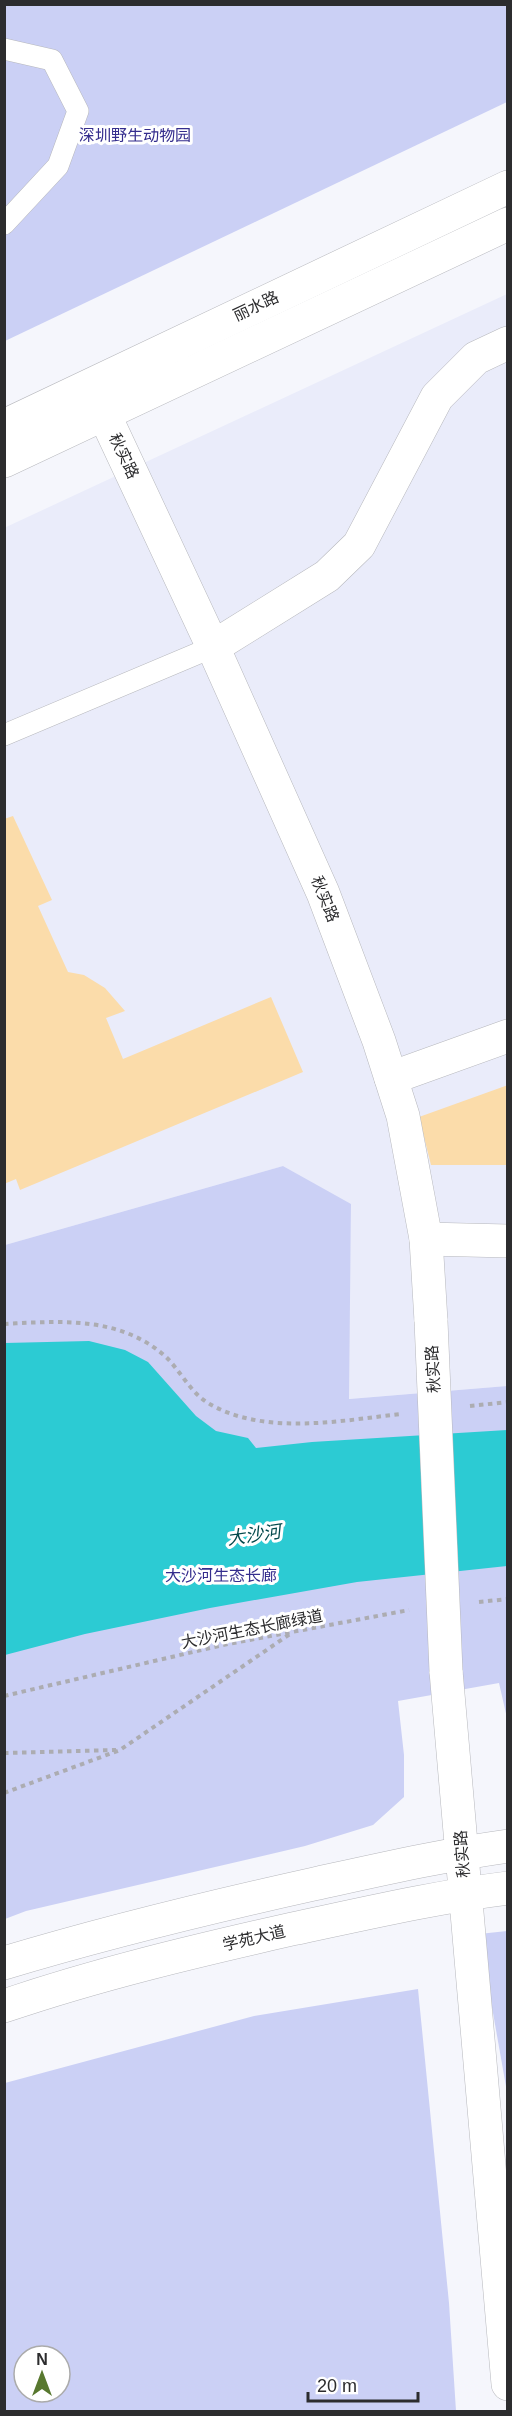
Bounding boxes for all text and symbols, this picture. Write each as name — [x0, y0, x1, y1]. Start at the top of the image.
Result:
park label: 深圳野生动物园 — [79, 127, 191, 144]
street label: 丽水路 — [231, 288, 281, 324]
street label: 秋实路 — [106, 431, 142, 481]
street label: 秋实路 — [308, 874, 342, 924]
street label: 秋实路 — [423, 1345, 443, 1393]
water label: 大沙河 — [226, 1521, 285, 1549]
park label: 大沙河生态长廊 — [165, 1567, 277, 1584]
street label: 大沙河生态长廊绿道 — [180, 1607, 324, 1651]
street label: 秋实路 — [452, 1829, 472, 1879]
street label: 学苑大道 — [221, 1923, 287, 1953]
north arrow — [12, 2344, 72, 2404]
text: N — [36, 2351, 48, 2368]
scale bar — [308, 2365, 418, 2403]
text: 20 m — [317, 2376, 357, 2396]

